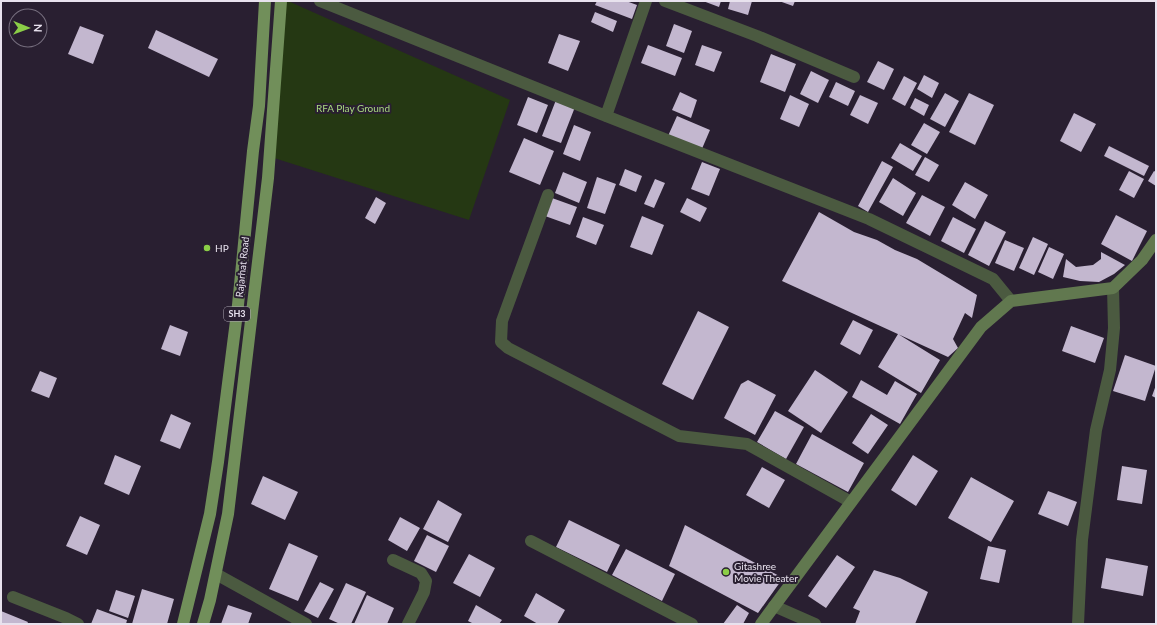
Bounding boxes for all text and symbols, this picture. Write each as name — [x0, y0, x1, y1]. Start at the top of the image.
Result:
north arrow — [8, 8, 48, 48]
text: N — [32, 24, 45, 33]
park label: RFA Play Ground — [316, 102, 390, 114]
street label: Rajarhat Road — [233, 236, 251, 298]
place label: HP — [215, 242, 229, 254]
marker: HP — [202, 243, 212, 253]
road number: SH3 — [224, 307, 250, 321]
place label: Gitashree Movie Theater — [734, 560, 798, 584]
marker: Gitashree Movie Theater — [721, 567, 731, 577]

